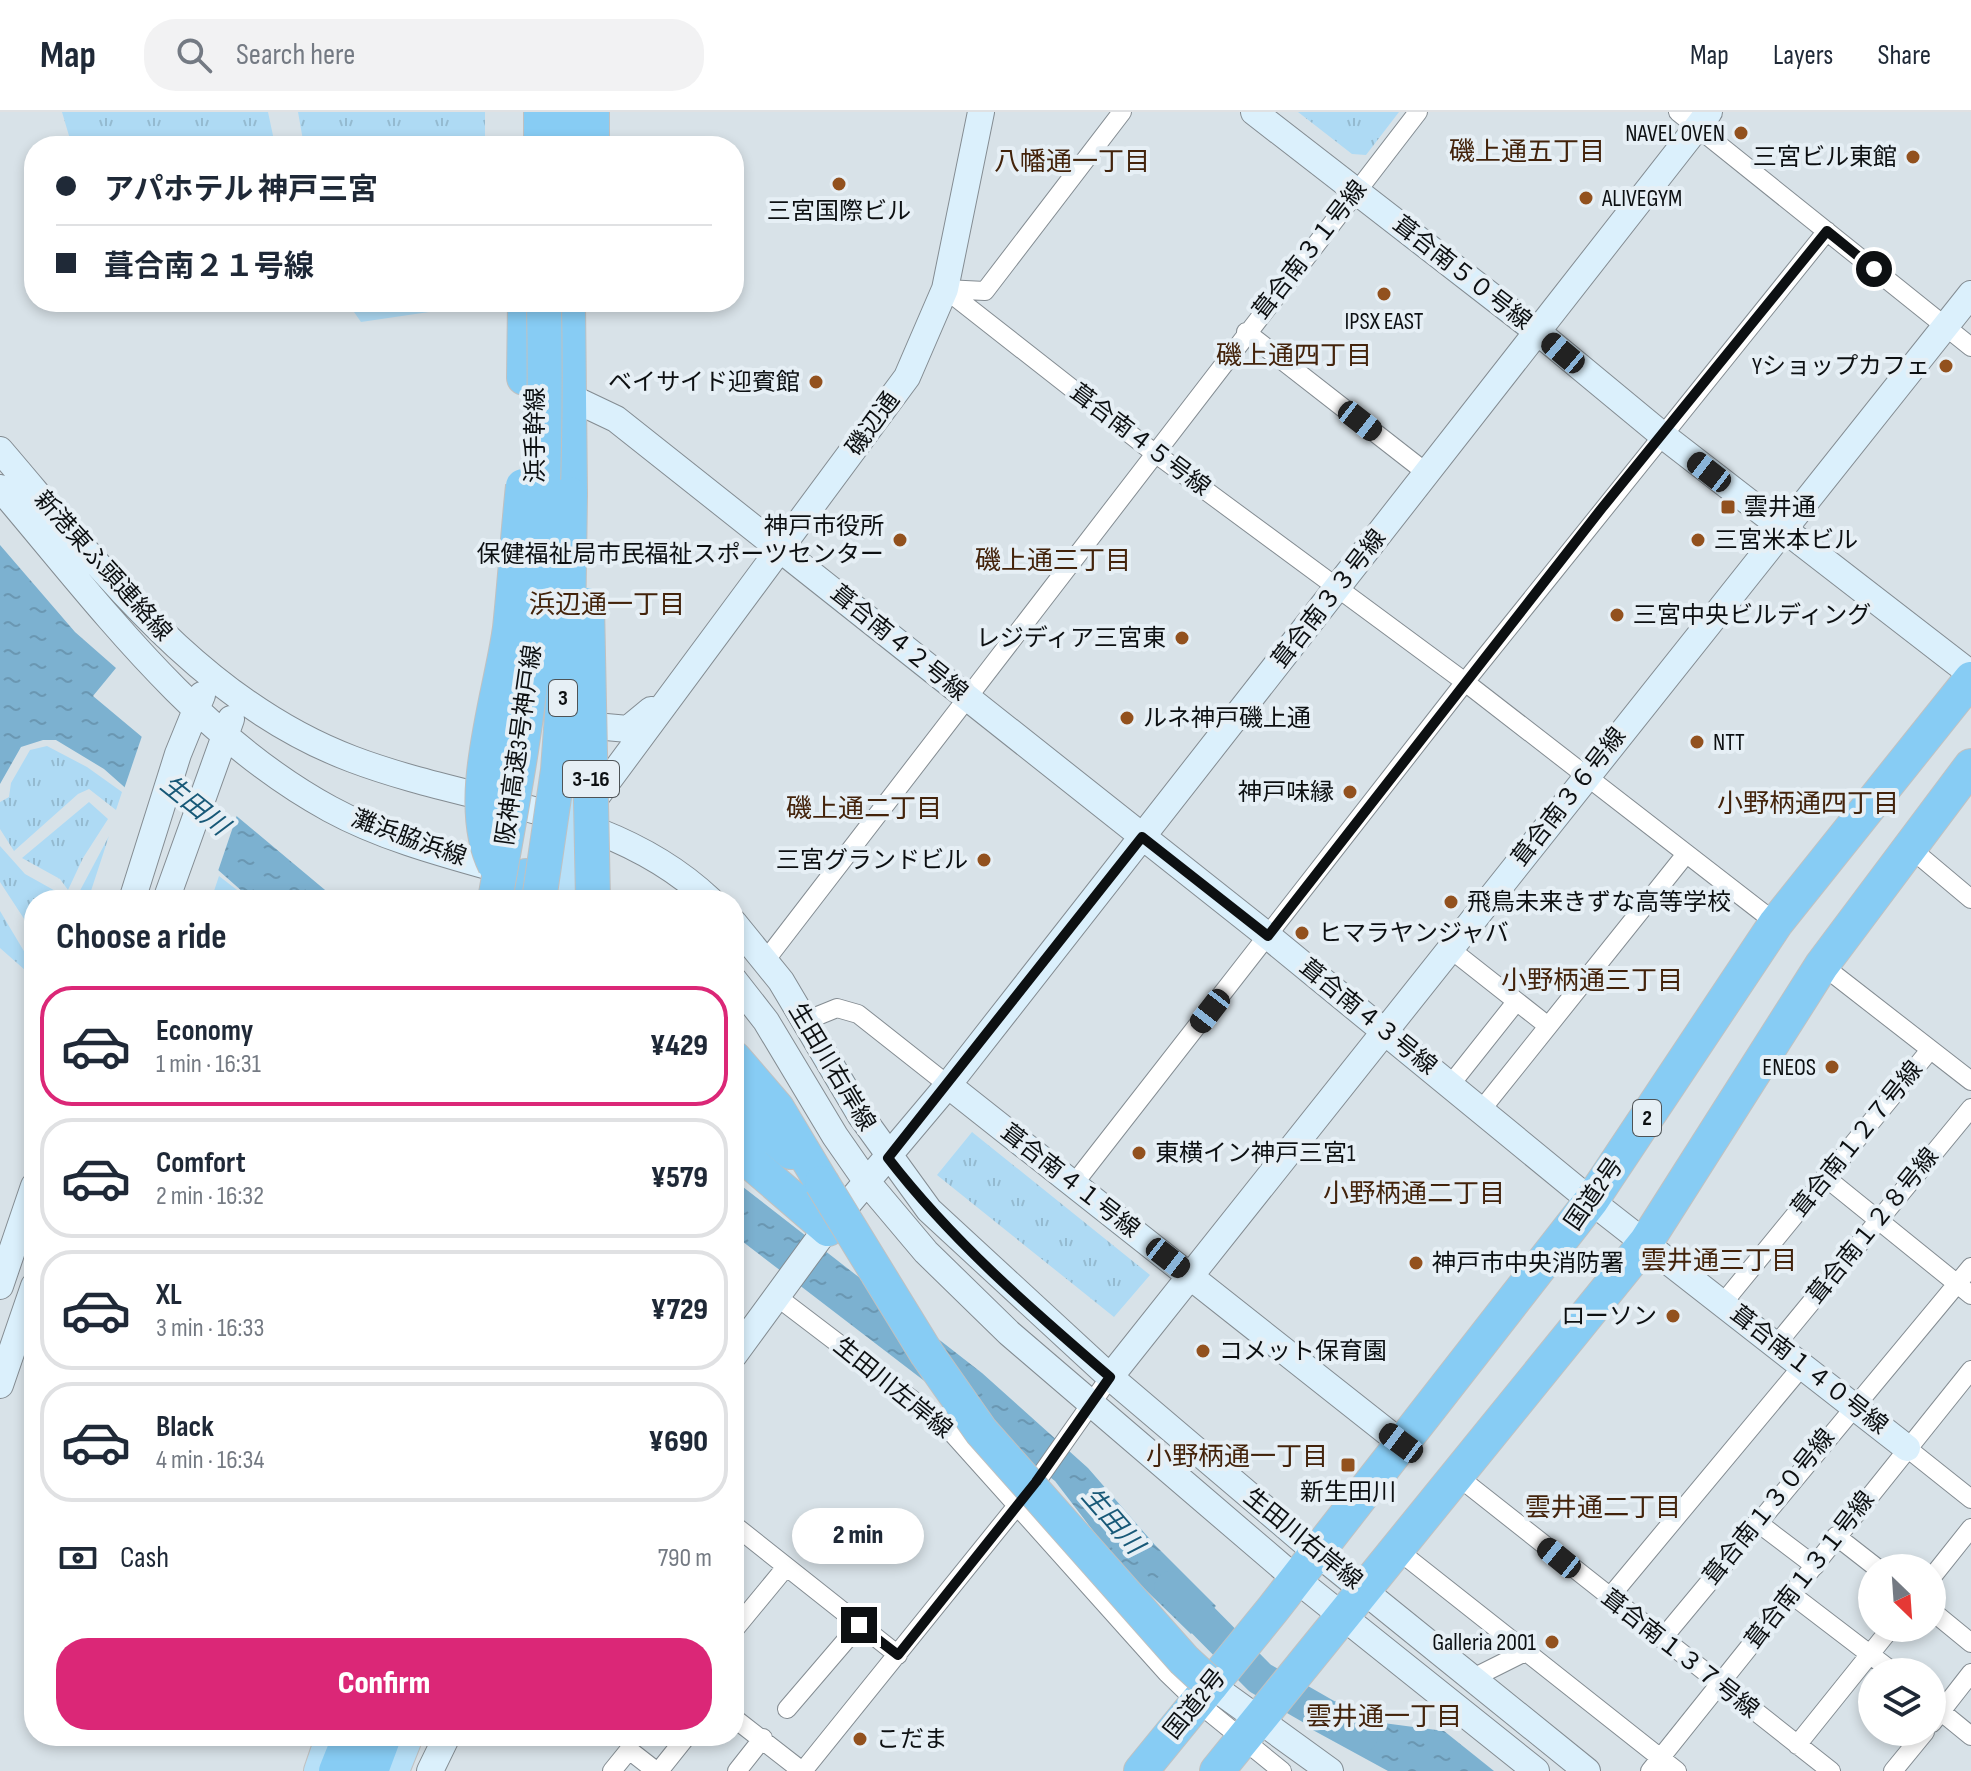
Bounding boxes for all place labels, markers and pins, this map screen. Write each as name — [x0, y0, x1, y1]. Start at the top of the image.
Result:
place label: NAVEL OVEN — [1625, 119, 1725, 148]
marker: NAVEL OVEN — [1732, 124, 1750, 142]
place label: 三宮ビル東館 — [1753, 143, 1897, 172]
marker: 三宮ビル東館 — [1904, 148, 1922, 166]
marker: 三宮国際ビル — [830, 175, 848, 193]
place label: ALIVEGYM — [1601, 184, 1682, 213]
marker: ALIVEGYM — [1577, 189, 1595, 207]
place label: 三宮国際ビル — [767, 197, 911, 226]
marker: IPSX EAST — [1375, 285, 1393, 303]
place label: IPSX EAST — [1345, 307, 1424, 336]
place label: Yショップカフェ — [1752, 352, 1930, 381]
marker: Yショップカフェ — [1937, 357, 1955, 375]
place label: ベイサイド迎賓館 — [608, 368, 800, 397]
marker: ベイサイド迎賓館 — [807, 373, 825, 391]
place label: 雲井通 — [1744, 493, 1816, 522]
marker: 雲井通 — [1719, 498, 1737, 516]
place label: 神戸市役所 保健福祉局市民福祉スポーツセンター — [476, 512, 884, 569]
place label: 三宮米本ビル — [1714, 526, 1858, 555]
marker: 神戸市役所 保健福祉局市民福祉スポーツセンター — [891, 531, 909, 549]
marker: 三宮米本ビル — [1689, 531, 1707, 549]
place label: 三宮中央ビルディング — [1633, 601, 1871, 630]
marker: 三宮中央ビルディング — [1608, 606, 1626, 624]
place label: レジディア三宮東 — [976, 624, 1166, 653]
marker: レジディア三宮東 — [1173, 629, 1191, 647]
place label: ルネ神戸磯上通 — [1143, 704, 1311, 733]
marker: ルネ神戸磯上通 — [1118, 709, 1136, 727]
place label: NTT — [1713, 728, 1745, 757]
marker: NTT — [1688, 733, 1706, 751]
place label: 神戸味縁 — [1238, 778, 1334, 807]
marker: 神戸味縁 — [1341, 783, 1359, 801]
place label: 三宮グランドビル — [776, 846, 968, 875]
marker: 三宮グランドビル — [975, 851, 993, 869]
place label: 飛鳥未来きずな高等学校 — [1467, 888, 1731, 917]
marker: 飛鳥未来きずな高等学校 — [1442, 893, 1460, 911]
place label: ヒマラヤンジャバ — [1318, 919, 1509, 948]
marker: ヒマラヤンジャバ — [1293, 924, 1311, 942]
place label: ENEOS — [1762, 1053, 1816, 1082]
marker: ENEOS — [1823, 1058, 1841, 1076]
place label: 東横イン神戸三宮1 — [1155, 1139, 1356, 1168]
marker: 東横イン神戸三宮1 — [1130, 1144, 1148, 1162]
place label: 神戸市中央消防署 — [1432, 1249, 1624, 1278]
marker: 神戸市中央消防署 — [1407, 1254, 1425, 1272]
place label: ローソン — [1561, 1302, 1657, 1331]
marker: ローソン — [1664, 1307, 1682, 1325]
place label: コメット保育園 — [1219, 1337, 1387, 1366]
marker: コメット保育園 — [1194, 1342, 1212, 1360]
marker: 新生田川 — [1339, 1456, 1357, 1474]
place label: 新生田川 — [1300, 1478, 1396, 1507]
place label: Galleria 2001 — [1432, 1628, 1537, 1657]
marker: Galleria 2001 — [1543, 1633, 1561, 1651]
place label: こだま — [876, 1725, 948, 1754]
marker: こだま — [851, 1730, 869, 1748]

